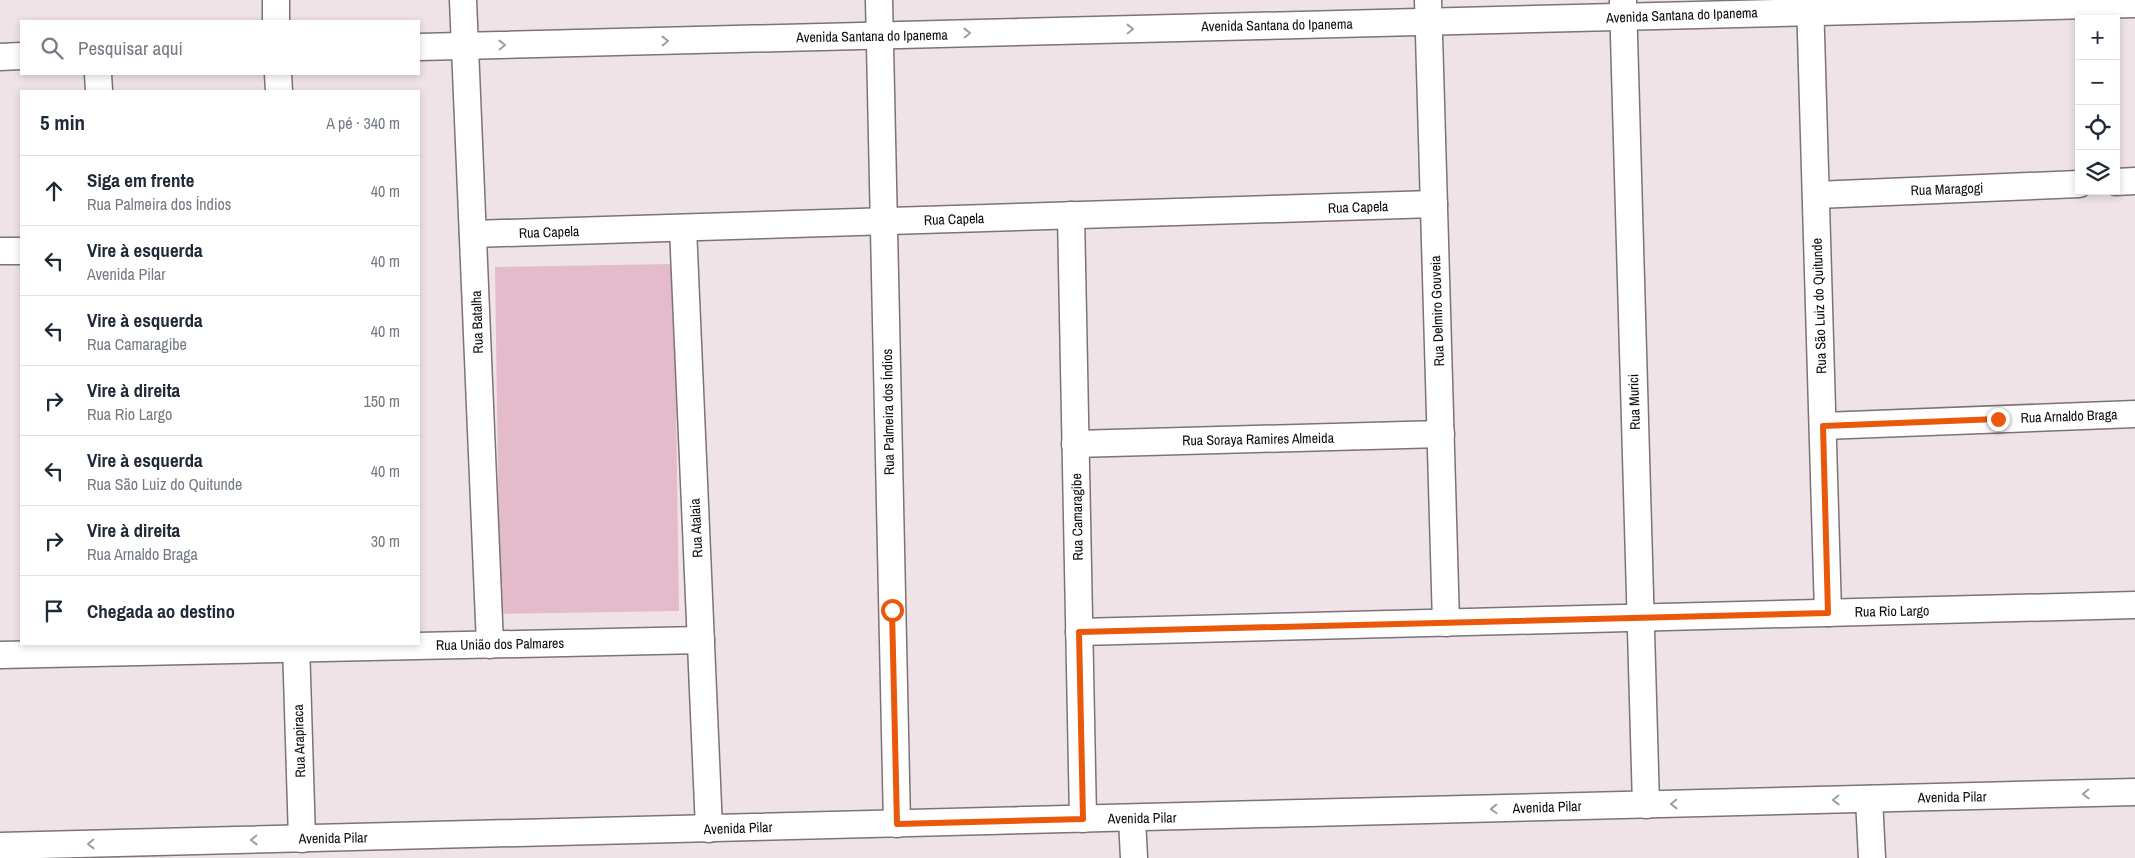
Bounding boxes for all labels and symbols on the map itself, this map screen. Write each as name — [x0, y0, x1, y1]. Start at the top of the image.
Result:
street label: Avenida Santana do Ipanema — [1605, 3, 1759, 27]
street label: Avenida Santana do Ipanema — [1200, 15, 1354, 35]
one-way arrow — [1126, 24, 1134, 34]
street label: Avenida Santana do Ipanema — [795, 26, 949, 46]
one-way arrow — [964, 28, 972, 39]
one-way arrow — [662, 36, 669, 46]
one-way arrow — [499, 40, 507, 50]
street label: Rua Maragogi — [1910, 179, 1984, 199]
street label: Rua Capela — [1327, 197, 1389, 217]
street label: Rua Capela — [923, 209, 985, 229]
street label: Rua Capela — [518, 222, 580, 242]
street label: Rua São Luiz do Quitunde — [1808, 238, 1830, 374]
street label: Rua Delmiro Gouveia — [1426, 255, 1448, 367]
street label: Rua Batalha — [467, 290, 487, 354]
street label: Rua Palmeira dos Índios — [878, 348, 898, 475]
street label: Rua Murici — [1624, 374, 1644, 430]
street label: Rua Arnaldo Braga — [2020, 405, 2118, 427]
route end — [1987, 408, 2010, 431]
street label: Rua Soraya Ramires Almeida — [1182, 429, 1335, 449]
street label: Rua Camaragibe — [1067, 473, 1087, 561]
street label: Rua Atalaia — [685, 497, 707, 558]
route start — [881, 599, 904, 622]
street label: Rua Rio Largo — [1855, 601, 1929, 621]
street label: Rua União dos Palmares — [436, 634, 565, 654]
street label: Rua Arapiraca — [289, 703, 309, 778]
street label: Avenida Pilar — [1916, 787, 1987, 807]
one-way arrow — [2082, 788, 2090, 799]
one-way arrow — [1832, 795, 1840, 805]
street label: Avenida Pilar — [1511, 797, 1582, 817]
one-way arrow — [1670, 799, 1678, 809]
one-way arrow — [1490, 803, 1498, 814]
street label: Avenida Pilar — [1106, 808, 1177, 828]
street label: Avenida Pilar — [702, 818, 773, 838]
street label: Avenida Pilar — [297, 828, 368, 848]
one-way arrow — [249, 835, 257, 845]
one-way arrow — [87, 839, 94, 849]

